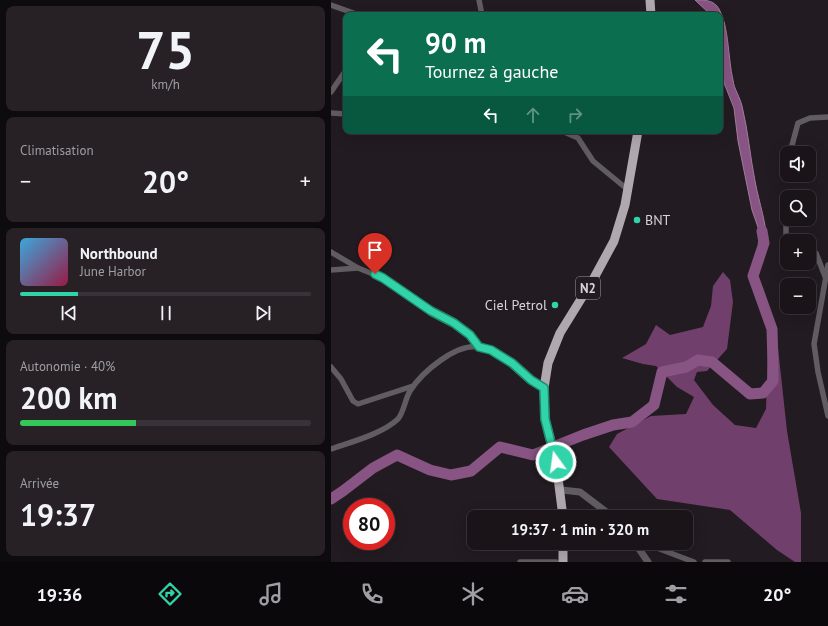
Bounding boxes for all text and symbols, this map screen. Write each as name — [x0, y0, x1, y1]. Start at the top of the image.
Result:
text: 75 — [136, 16, 195, 83]
text: 90 m — [425, 24, 486, 61]
icon: left — [359, 28, 411, 80]
text: Tournez à gauche — [425, 60, 558, 83]
text: km/h — [151, 76, 180, 93]
icon: left — [480, 104, 502, 126]
icon: ahead — [522, 104, 544, 126]
icon: right — [564, 104, 586, 126]
text: Climatisation — [20, 142, 94, 159]
map controls — [780, 146, 816, 314]
button: sound — [780, 146, 816, 182]
text: 20° — [142, 162, 189, 201]
text: − — [20, 167, 31, 195]
text: + — [300, 167, 311, 195]
button: search — [780, 190, 816, 226]
place label: BNT — [645, 211, 671, 229]
marker: BNT — [632, 215, 642, 225]
pin — [358, 233, 392, 274]
button: + — [780, 234, 816, 270]
icon: arrive — [364, 239, 386, 261]
text: Northbound — [80, 244, 157, 263]
text: June Harbor — [80, 263, 146, 280]
road number: N2 — [576, 277, 600, 299]
button: − — [780, 278, 816, 314]
place label: Ciel Petrol — [485, 296, 547, 314]
marker: Ciel Petrol — [550, 300, 560, 310]
icon: previous — [58, 302, 80, 324]
icon: pause — [155, 302, 177, 324]
icon: next — [252, 302, 274, 324]
text: Autonomie · 40% — [20, 358, 115, 375]
text: 200 km — [20, 378, 118, 417]
position arrow — [535, 441, 577, 483]
text: Arrivée — [20, 475, 59, 492]
text: 19:37 — [20, 495, 96, 534]
speed limit sign: 80 — [343, 498, 395, 550]
text: 19:37 · 1 min · 320 m — [511, 520, 649, 539]
icon: directions — [156, 580, 184, 608]
icon: music — [257, 580, 285, 608]
icon: phone — [358, 580, 386, 608]
icon: climate — [459, 580, 487, 608]
icon: car — [561, 580, 589, 608]
icon: filters — [662, 580, 690, 608]
text: 19:36 — [37, 583, 82, 606]
text: 20° — [763, 583, 791, 606]

